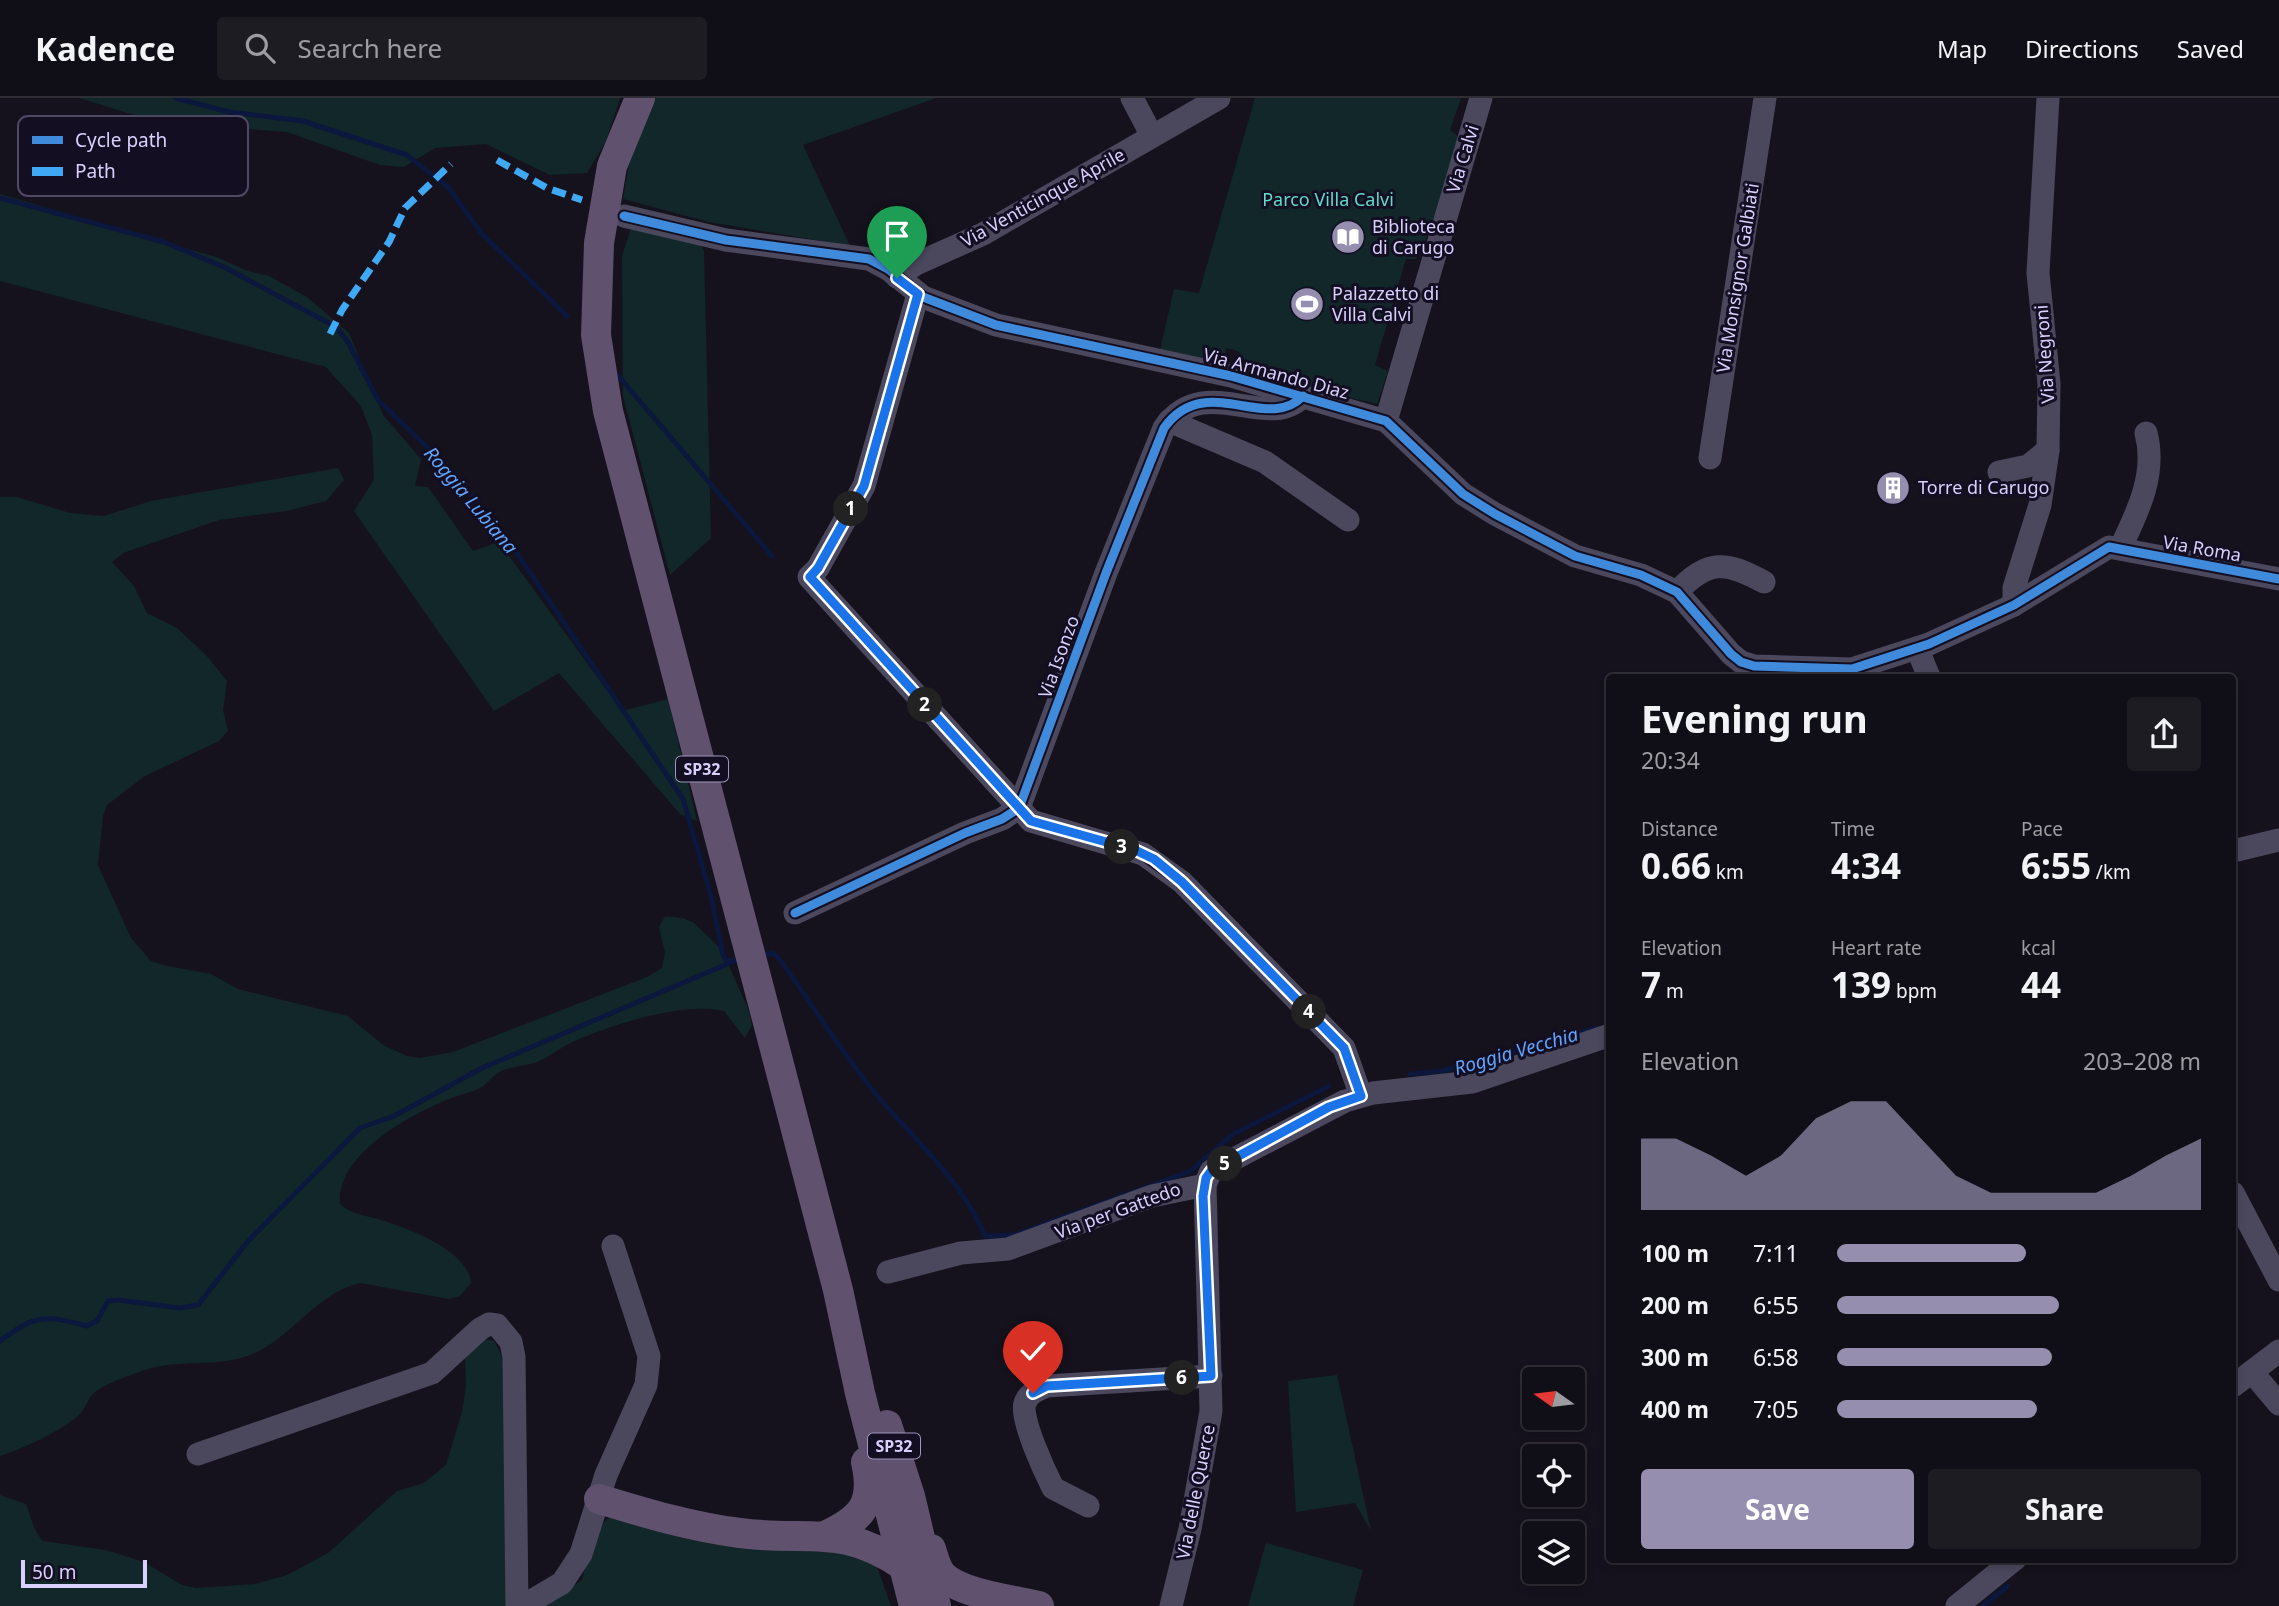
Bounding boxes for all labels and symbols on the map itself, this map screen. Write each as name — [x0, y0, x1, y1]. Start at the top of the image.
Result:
legend — [18, 116, 248, 196]
street label: Via Calvi — [1440, 122, 1484, 196]
text: Cycle path — [75, 127, 167, 153]
street label: Via Venticinque Aprile — [956, 142, 1129, 252]
text: Path — [75, 158, 116, 184]
street label: Via Monsignor Galbiati — [1710, 181, 1764, 374]
park label: Parco Villa Calvi — [1262, 187, 1394, 211]
pin — [867, 206, 927, 278]
place label: Biblioteca di Carugo — [1372, 214, 1455, 259]
library icon: Biblioteca di Carugo — [1329, 218, 1367, 256]
place label: Palazzetto di Villa Calvi — [1332, 281, 1439, 326]
sports icon: Palazzetto di Villa Calvi — [1288, 285, 1326, 323]
street label: Via Negroni — [2029, 304, 2059, 404]
street label: Via Armando Diaz — [1201, 342, 1352, 404]
water label: Roggia Lubiana — [418, 441, 524, 559]
building icon: Torre di Carugo — [1874, 469, 1912, 507]
place label: Torre di Carugo — [1918, 475, 2049, 499]
pin: 1 — [834, 492, 868, 526]
street label: Via Roma — [2161, 529, 2243, 567]
street label: Via Isonzo — [1032, 612, 1084, 701]
pin: 2 — [908, 688, 942, 722]
road number: SP32 — [676, 756, 728, 782]
pin: 3 — [1104, 830, 1140, 864]
pin: 4 — [1292, 995, 1326, 1030]
water label: Roggia Vecchia — [1451, 1021, 1581, 1081]
pin: 5 — [1208, 1146, 1242, 1182]
street label: Via per Gattedo — [1052, 1176, 1184, 1244]
pin — [1003, 1321, 1063, 1393]
pin: 6 — [1164, 1360, 1200, 1396]
north arrow — [1522, 1367, 1586, 1430]
street label: Via delle Querce — [1170, 1422, 1220, 1561]
road number: SP32 — [868, 1434, 920, 1458]
scale bar — [21, 1557, 147, 1589]

